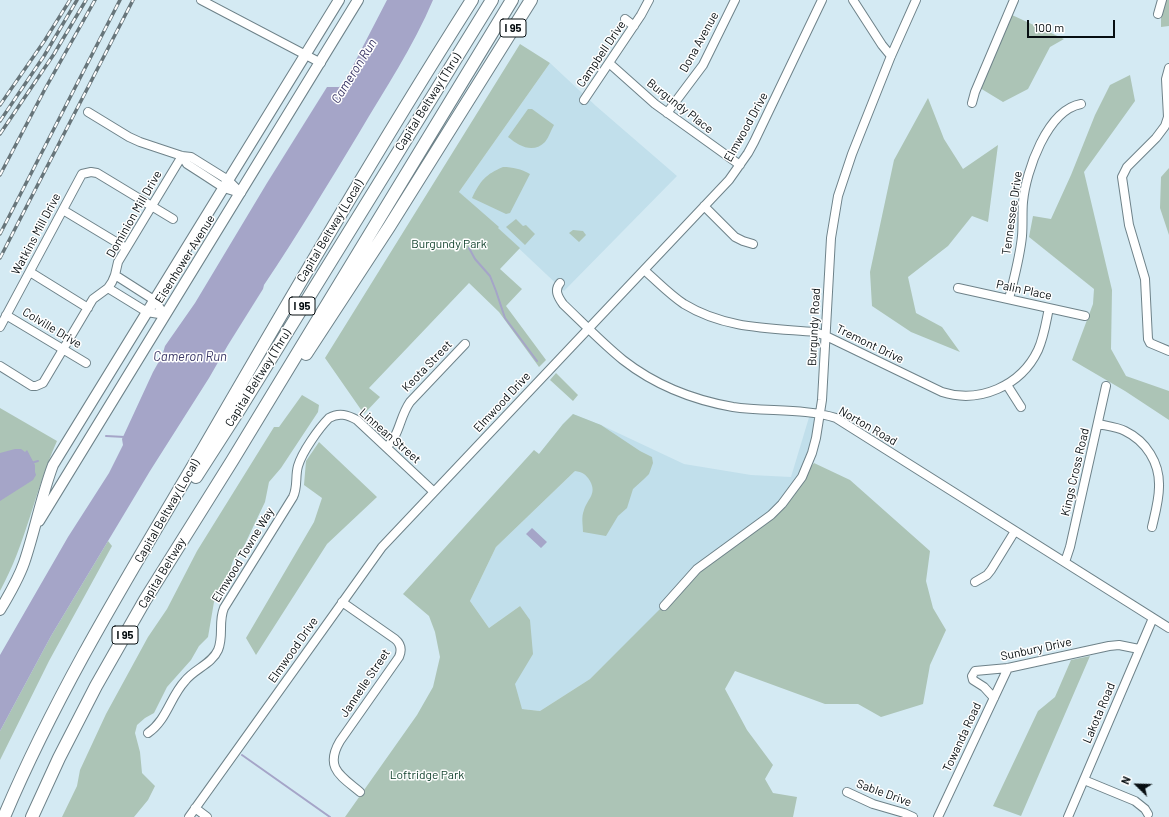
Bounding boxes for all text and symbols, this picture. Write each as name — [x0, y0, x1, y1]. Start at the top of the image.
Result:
street label: Dona Avenue — [676, 9, 722, 75]
scale bar — [1029, 12, 1117, 38]
street label: Campbell Drive — [573, 18, 629, 90]
road number: I 95 — [500, 19, 526, 37]
text: 100 m — [1034, 20, 1064, 34]
water label: Cameron Run — [328, 36, 380, 106]
street label: Capital Beltway (Thru) — [392, 50, 464, 154]
street label: Burgundy Place — [644, 76, 716, 136]
street label: Elmwood Drive — [721, 90, 771, 164]
street label: Dominion Mill Drive — [103, 168, 165, 260]
street label: Tennessee Drive — [999, 170, 1025, 256]
street label: Capital Beltway (Local) — [294, 177, 366, 285]
street label: Watkins Mill Drive — [8, 191, 64, 277]
street label: Eisenhower Avenue — [152, 212, 218, 306]
park label: Burgundy Park — [411, 237, 487, 251]
street label: Palin Place — [995, 277, 1053, 303]
street label: Burgundy Road — [805, 288, 823, 366]
road number: I 95 — [289, 297, 315, 315]
street label: Colville Drive — [20, 305, 84, 351]
street label: Tremont Drive — [834, 321, 906, 367]
street label: Capital Beltway (Thru) — [222, 326, 294, 430]
street label: Keota Street — [399, 337, 455, 395]
water label: Cameron Run — [153, 349, 227, 365]
street label: Elmwood Drive — [470, 369, 534, 435]
street label: Norton Road — [836, 403, 900, 449]
street label: Linnean Street — [356, 405, 424, 467]
street label: Kings Cross Road — [1058, 427, 1092, 517]
street label: Capital Beltway (Local) — [132, 457, 202, 565]
street label: Elmwood Towne Way — [209, 505, 277, 605]
street label: Capital Beltway — [135, 535, 189, 611]
street label: Elmwood Drive — [265, 614, 321, 686]
road number: I 95 — [112, 626, 138, 644]
street label: Sunbury Drive — [999, 634, 1073, 664]
street label: Jannelle Street — [337, 646, 393, 720]
street label: Lakota Road — [1080, 680, 1118, 746]
street label: Towanda Road — [940, 700, 984, 774]
north arrow — [1117, 765, 1157, 805]
park label: Loftridge Park — [390, 768, 464, 782]
text: N — [1118, 774, 1133, 786]
street label: Sable Drive — [854, 776, 914, 810]

